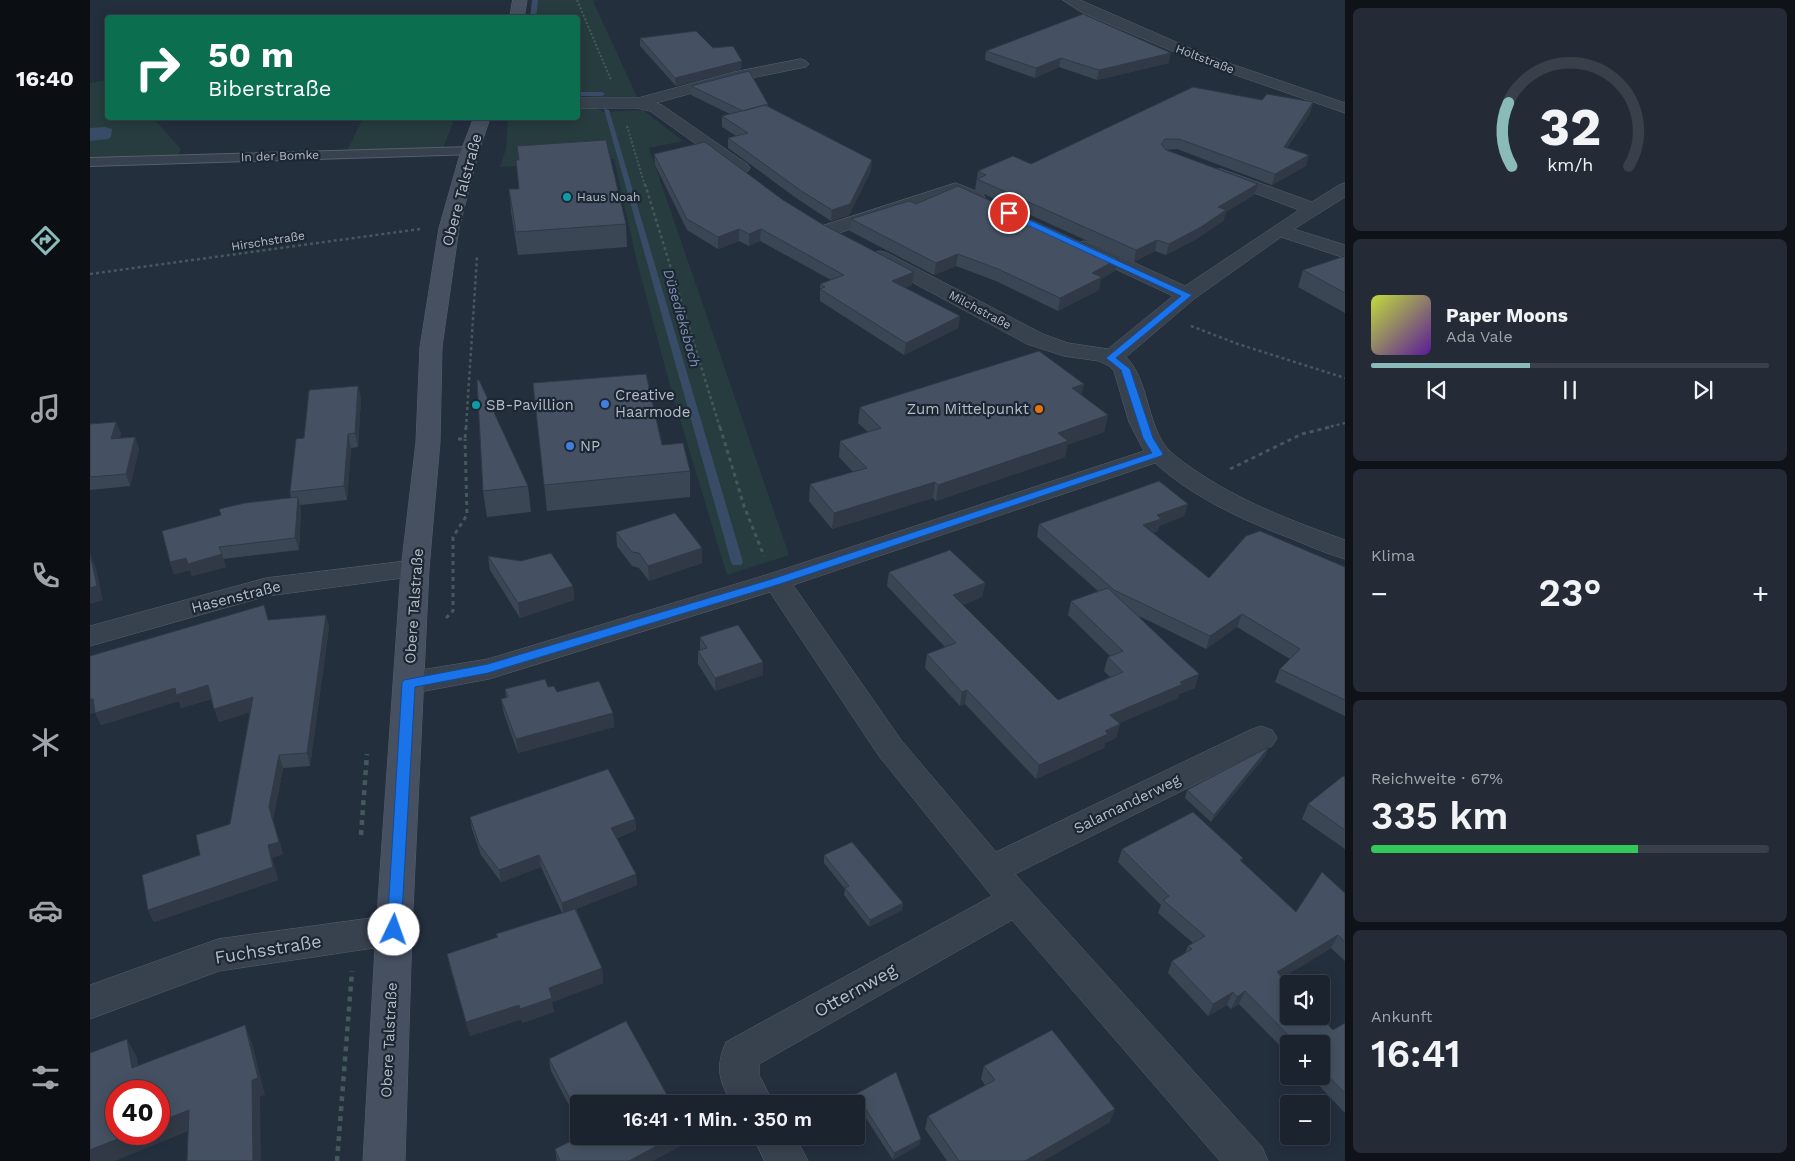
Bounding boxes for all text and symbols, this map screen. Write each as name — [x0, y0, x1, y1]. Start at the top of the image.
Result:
text: 50 m — [208, 34, 294, 76]
icon: right — [125, 35, 190, 100]
street label: Holtstraße — [1174, 41, 1236, 77]
text: 16:40 — [16, 66, 74, 91]
text: Biberstraße — [208, 76, 331, 101]
text: 32 — [1539, 97, 1601, 158]
street label: Obere Talstraße — [438, 132, 486, 248]
street label: In der Bomke — [241, 148, 319, 164]
text: km/h — [1547, 154, 1593, 175]
place label: Haus Noah — [577, 190, 640, 204]
marker: Haus Noah — [561, 191, 573, 203]
pin — [988, 192, 1030, 234]
icon: arrive — [995, 199, 1023, 227]
icon: directions — [28, 223, 63, 258]
street label: Hirschstraße — [230, 228, 306, 254]
water label: Düsedieksbach — [660, 267, 704, 369]
street label: Milchstraße — [946, 288, 1014, 332]
text: Paper Moons — [1446, 304, 1568, 327]
text: Ada Vale — [1446, 327, 1513, 346]
icon: previous — [1423, 376, 1451, 404]
icon: pause — [1556, 376, 1584, 404]
icon: next — [1689, 376, 1717, 404]
place label: Creative Haarmode — [615, 386, 690, 421]
icon: music — [28, 391, 63, 426]
place label: SB-Pavillion — [486, 396, 574, 414]
marker: Creative Haarmode — [599, 398, 611, 410]
marker: SB-Pavillion — [470, 399, 482, 411]
place label: Zum Mittelpunkt — [907, 400, 1030, 418]
marker: Zum Mittelpunkt — [1033, 403, 1045, 415]
place label: NP — [580, 437, 600, 455]
marker: NP — [564, 440, 576, 452]
text: Klima — [1371, 546, 1415, 565]
street label: Obere Talstraße — [401, 548, 427, 664]
icon: phone — [28, 558, 63, 593]
text: 23° — [1538, 571, 1602, 615]
street label: Hasenstraße — [189, 577, 283, 617]
text: − — [1371, 577, 1388, 610]
text: + — [1752, 577, 1769, 610]
icon: climate — [28, 725, 63, 760]
text: Reichweite · 67% — [1371, 769, 1503, 788]
street label: Salamanderweg — [1071, 770, 1183, 838]
text: 335 km — [1371, 794, 1508, 838]
icon: car — [28, 893, 63, 928]
position arrow — [367, 903, 419, 955]
street label: Fuchsstraße — [213, 930, 323, 968]
street label: Otternweg — [810, 959, 900, 1021]
map controls — [1280, 975, 1330, 1145]
button: sound — [1280, 975, 1330, 1025]
street label: Obere Talstraße — [377, 982, 401, 1098]
text: Ankunft — [1371, 1007, 1432, 1026]
text: 16:41 — [1371, 1032, 1461, 1076]
button: + — [1280, 1035, 1330, 1085]
icon: filters — [28, 1060, 63, 1095]
speed limit sign: 40 — [105, 1080, 170, 1145]
button: − — [1280, 1095, 1330, 1145]
text: 16:41 · 1 Min. · 350 m — [623, 1108, 812, 1131]

